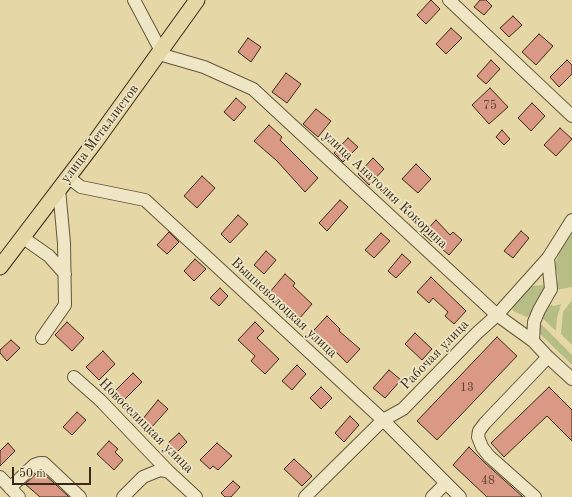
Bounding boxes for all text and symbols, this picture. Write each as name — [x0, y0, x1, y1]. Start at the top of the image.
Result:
street label: улица Металлистов — [57, 81, 143, 187]
house number: 75 — [483, 99, 497, 113]
street label: улица Анатолия Кокорина — [319, 128, 451, 252]
street label: Вышневолоцкая улица — [227, 254, 341, 362]
street label: Рабочая улица — [397, 316, 473, 394]
street label: Новоселицкая улица — [95, 375, 197, 477]
house number: 13 — [460, 381, 474, 395]
scale bar — [14, 459, 93, 485]
text: 50 m — [19, 468, 46, 480]
house number: 48 — [481, 474, 495, 488]

